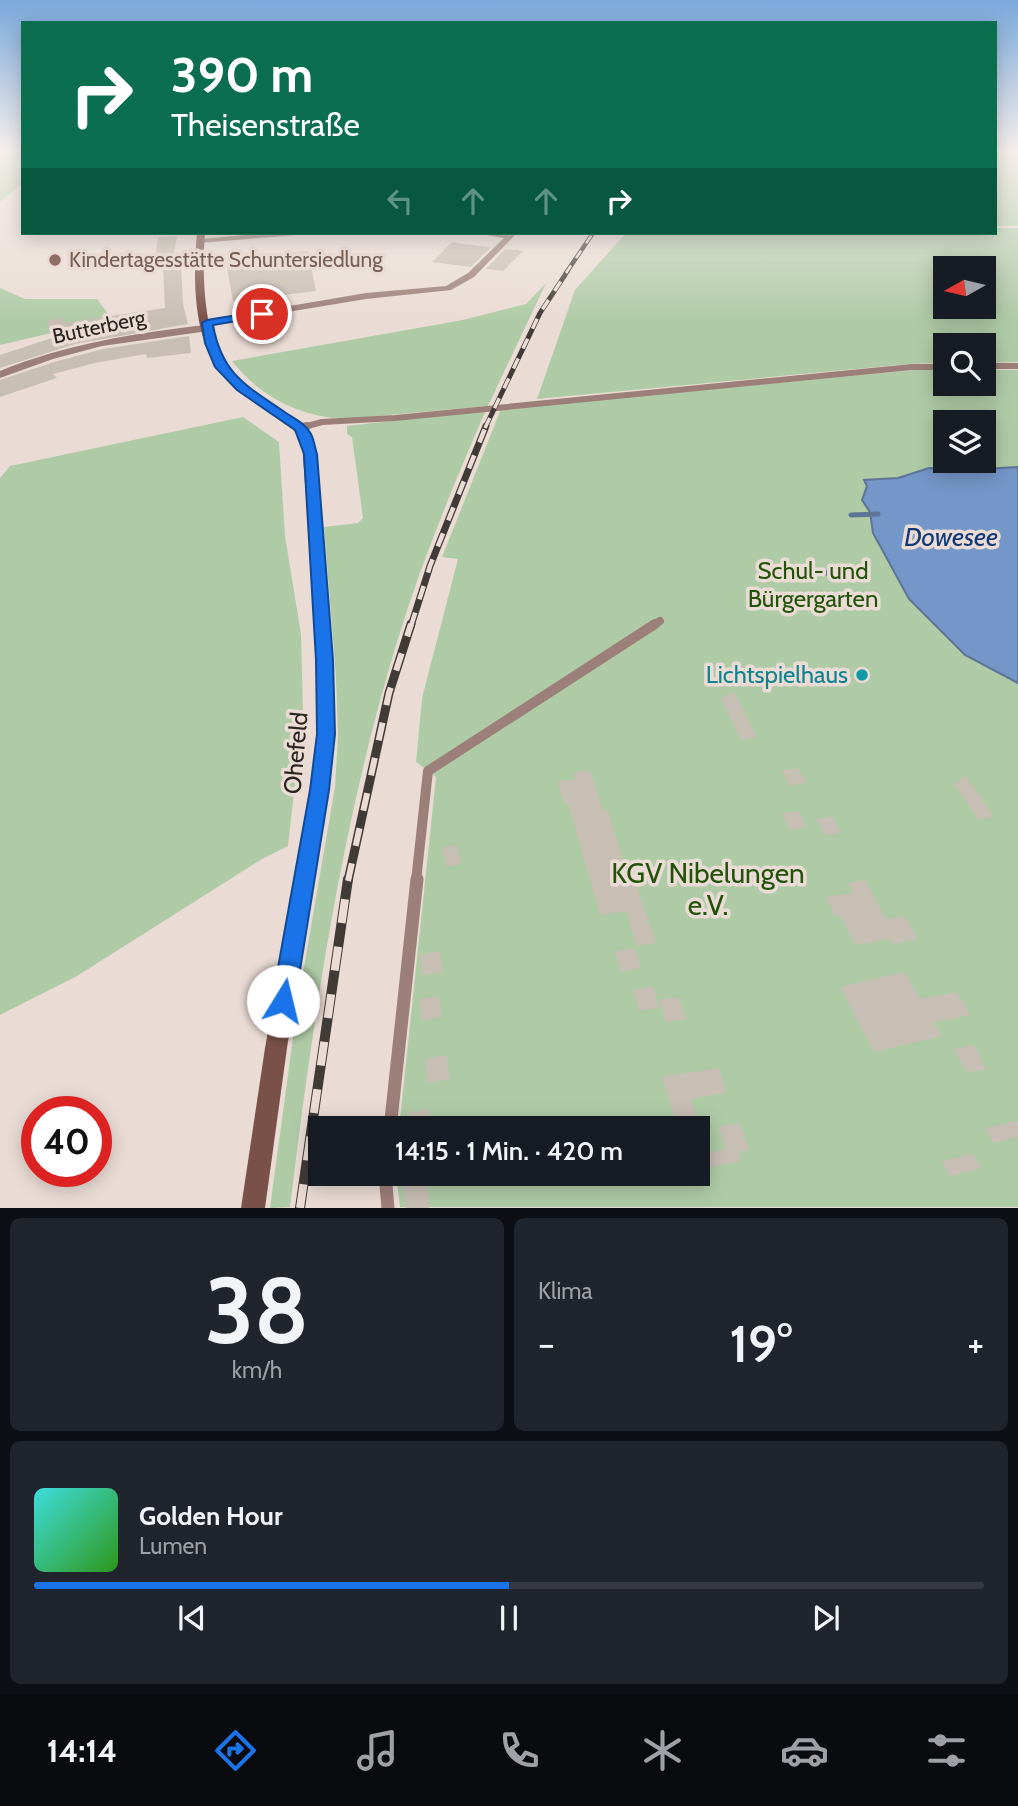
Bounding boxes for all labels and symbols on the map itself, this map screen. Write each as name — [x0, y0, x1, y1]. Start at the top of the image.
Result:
place label: Kindertagesstätte Schuntersiedlung — [69, 247, 383, 272]
marker: Kindertagesstätte Schuntersiedlung — [47, 252, 63, 268]
north arrow — [933, 256, 996, 318]
pin — [232, 284, 292, 344]
street label: Butterberg — [50, 304, 148, 349]
water label: Dowesee — [904, 521, 998, 553]
park label: Schul- und Bürgergarten — [748, 556, 878, 613]
place label: Lichtspielhaus — [706, 660, 848, 689]
marker: Lichtspielhaus — [854, 667, 870, 683]
street label: Ohefeld — [277, 711, 314, 795]
park label: KGV Nibelungen e.V. — [611, 856, 805, 922]
position arrow — [246, 964, 320, 1038]
speed limit sign: 40 — [21, 1096, 112, 1187]

